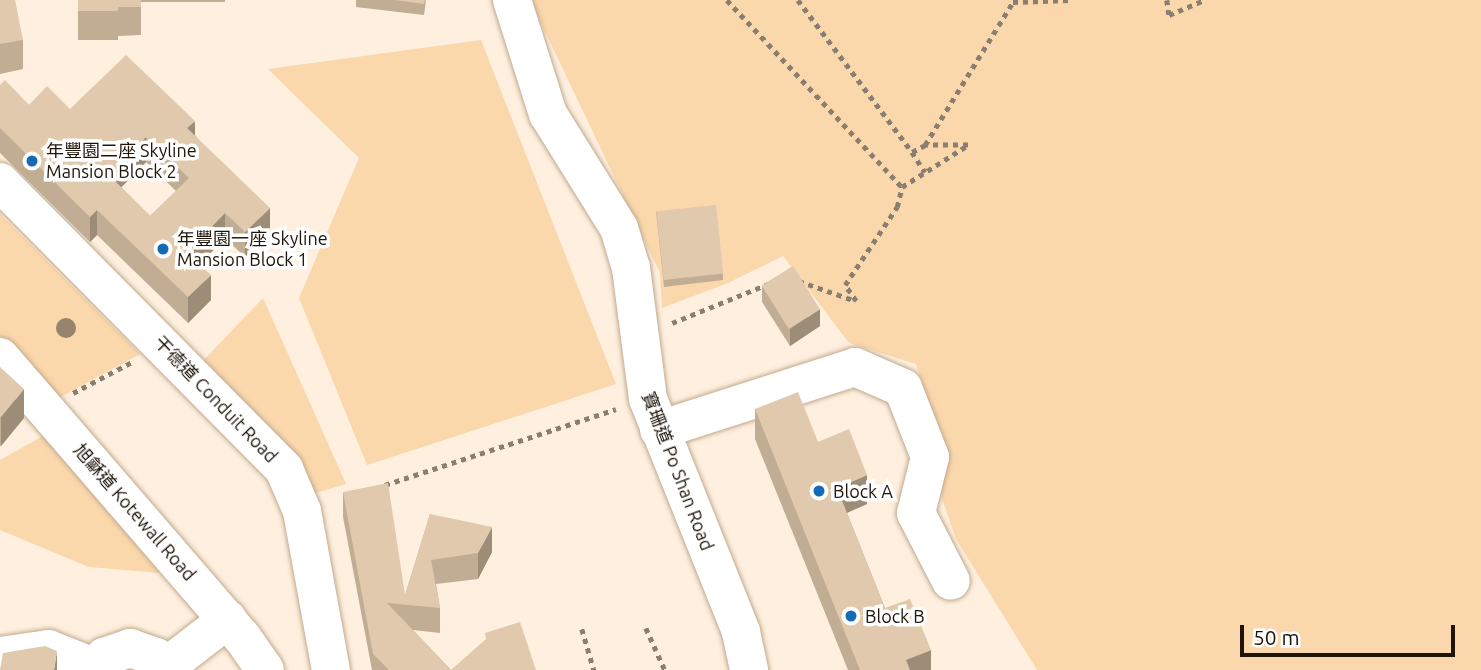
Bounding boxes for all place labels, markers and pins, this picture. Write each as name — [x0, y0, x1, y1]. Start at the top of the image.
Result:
place label: 年豐園二座 Skyline Mansion Block 2 — [46, 140, 197, 182]
marker: 年豐園二座 Skyline Mansion Block 2 — [24, 153, 40, 169]
place label: 年豐園一座 Skyline Mansion Block 1 — [177, 228, 328, 270]
marker: 年豐園一座 Skyline Mansion Block 1 — [155, 241, 171, 257]
place label: Block A — [833, 480, 893, 502]
marker: Block A — [811, 483, 827, 499]
place label: Block B — [865, 605, 925, 627]
marker: Block B — [843, 608, 859, 624]

